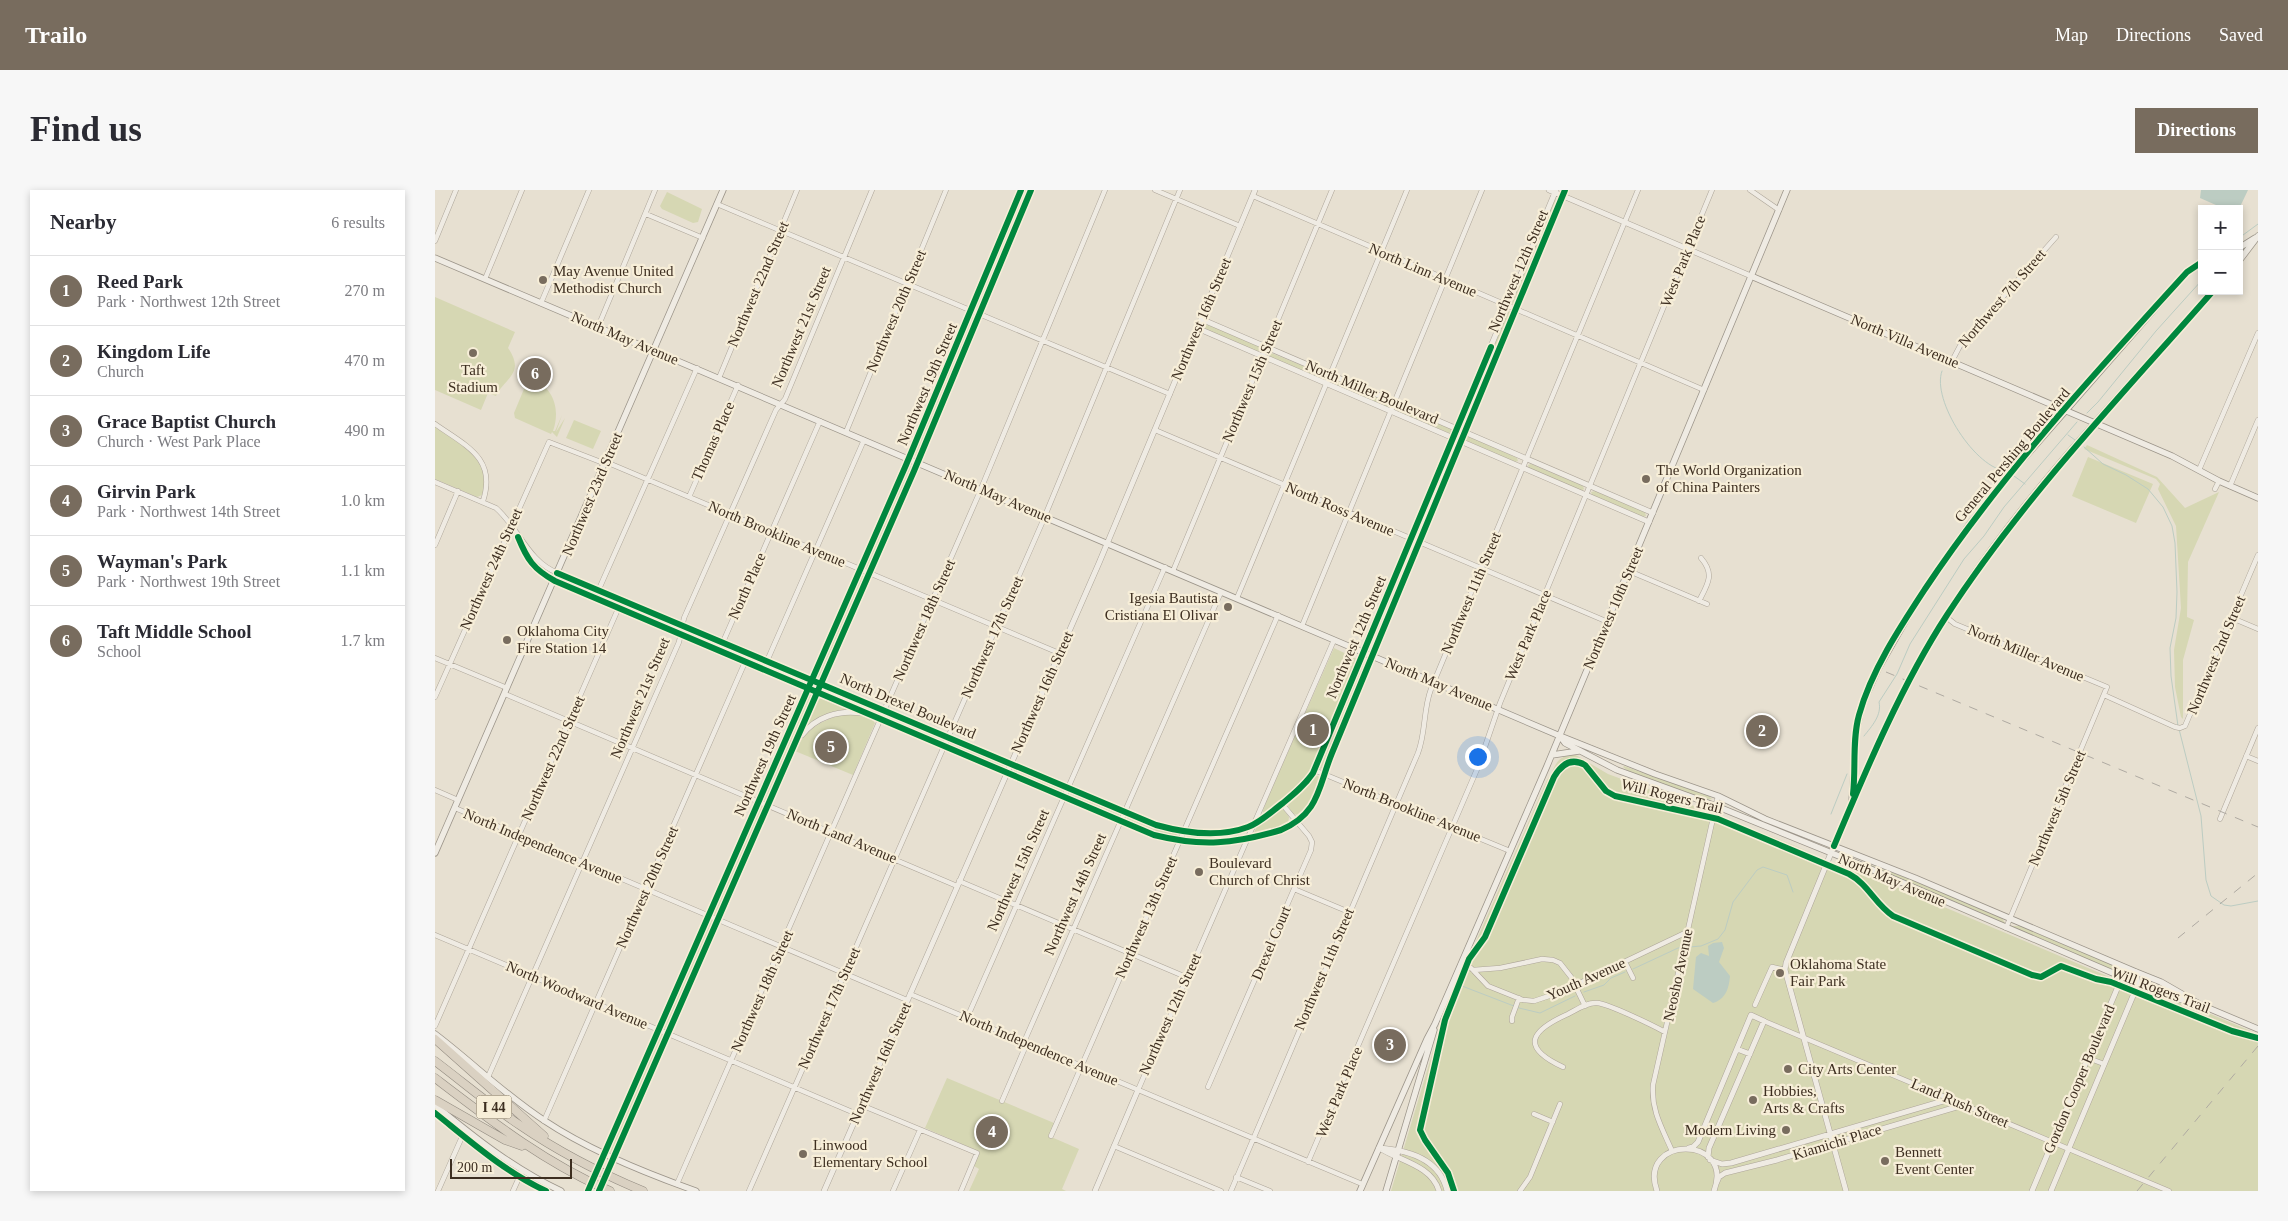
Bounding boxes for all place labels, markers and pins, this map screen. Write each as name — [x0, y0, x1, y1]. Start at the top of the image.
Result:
place label: May Avenue United Methodist Church — [553, 263, 674, 296]
marker: May Avenue United Methodist Church — [537, 274, 549, 286]
marker: Taft Stadium — [467, 347, 479, 359]
pin: 6 — [519, 355, 551, 393]
place label: Taft Stadium — [448, 362, 498, 395]
place label: The World Organization of China Painters — [1656, 462, 1802, 495]
marker: The World Organization of China Painters — [1640, 473, 1652, 485]
place label: Igesia Bautista Cristiana El Olivar — [1105, 590, 1218, 623]
marker: Igesia Bautista Cristiana El Olivar — [1222, 601, 1234, 613]
place label: Oklahoma City Fire Station 14 — [517, 623, 610, 656]
marker: Oklahoma City Fire Station 14 — [501, 634, 513, 646]
pin: 1 — [1297, 711, 1329, 749]
pin: 2 — [1746, 712, 1778, 750]
pin: 5 — [815, 728, 847, 766]
place label: Boulevard Church of Christ — [1209, 855, 1311, 888]
marker: Boulevard Church of Christ — [1193, 866, 1205, 878]
place label: Oklahoma State Fair Park — [1790, 956, 1887, 989]
marker: Oklahoma State Fair Park — [1774, 967, 1786, 979]
pin: 3 — [1374, 1026, 1406, 1064]
place label: City Arts Center — [1798, 1061, 1896, 1077]
marker: City Arts Center — [1782, 1063, 1794, 1075]
place label: Hobbies, Arts & Crafts — [1763, 1083, 1845, 1116]
marker: Hobbies, Arts & Crafts — [1747, 1094, 1759, 1106]
pin: 4 — [976, 1113, 1008, 1151]
place label: Modern Living — [1685, 1122, 1776, 1138]
marker: Modern Living — [1780, 1124, 1792, 1136]
place label: Linwood Elementary School — [813, 1137, 928, 1170]
place label: Bennett Event Center — [1895, 1144, 1974, 1177]
marker: Linwood Elementary School — [797, 1148, 809, 1160]
marker: Bennett Event Center — [1879, 1155, 1891, 1167]

